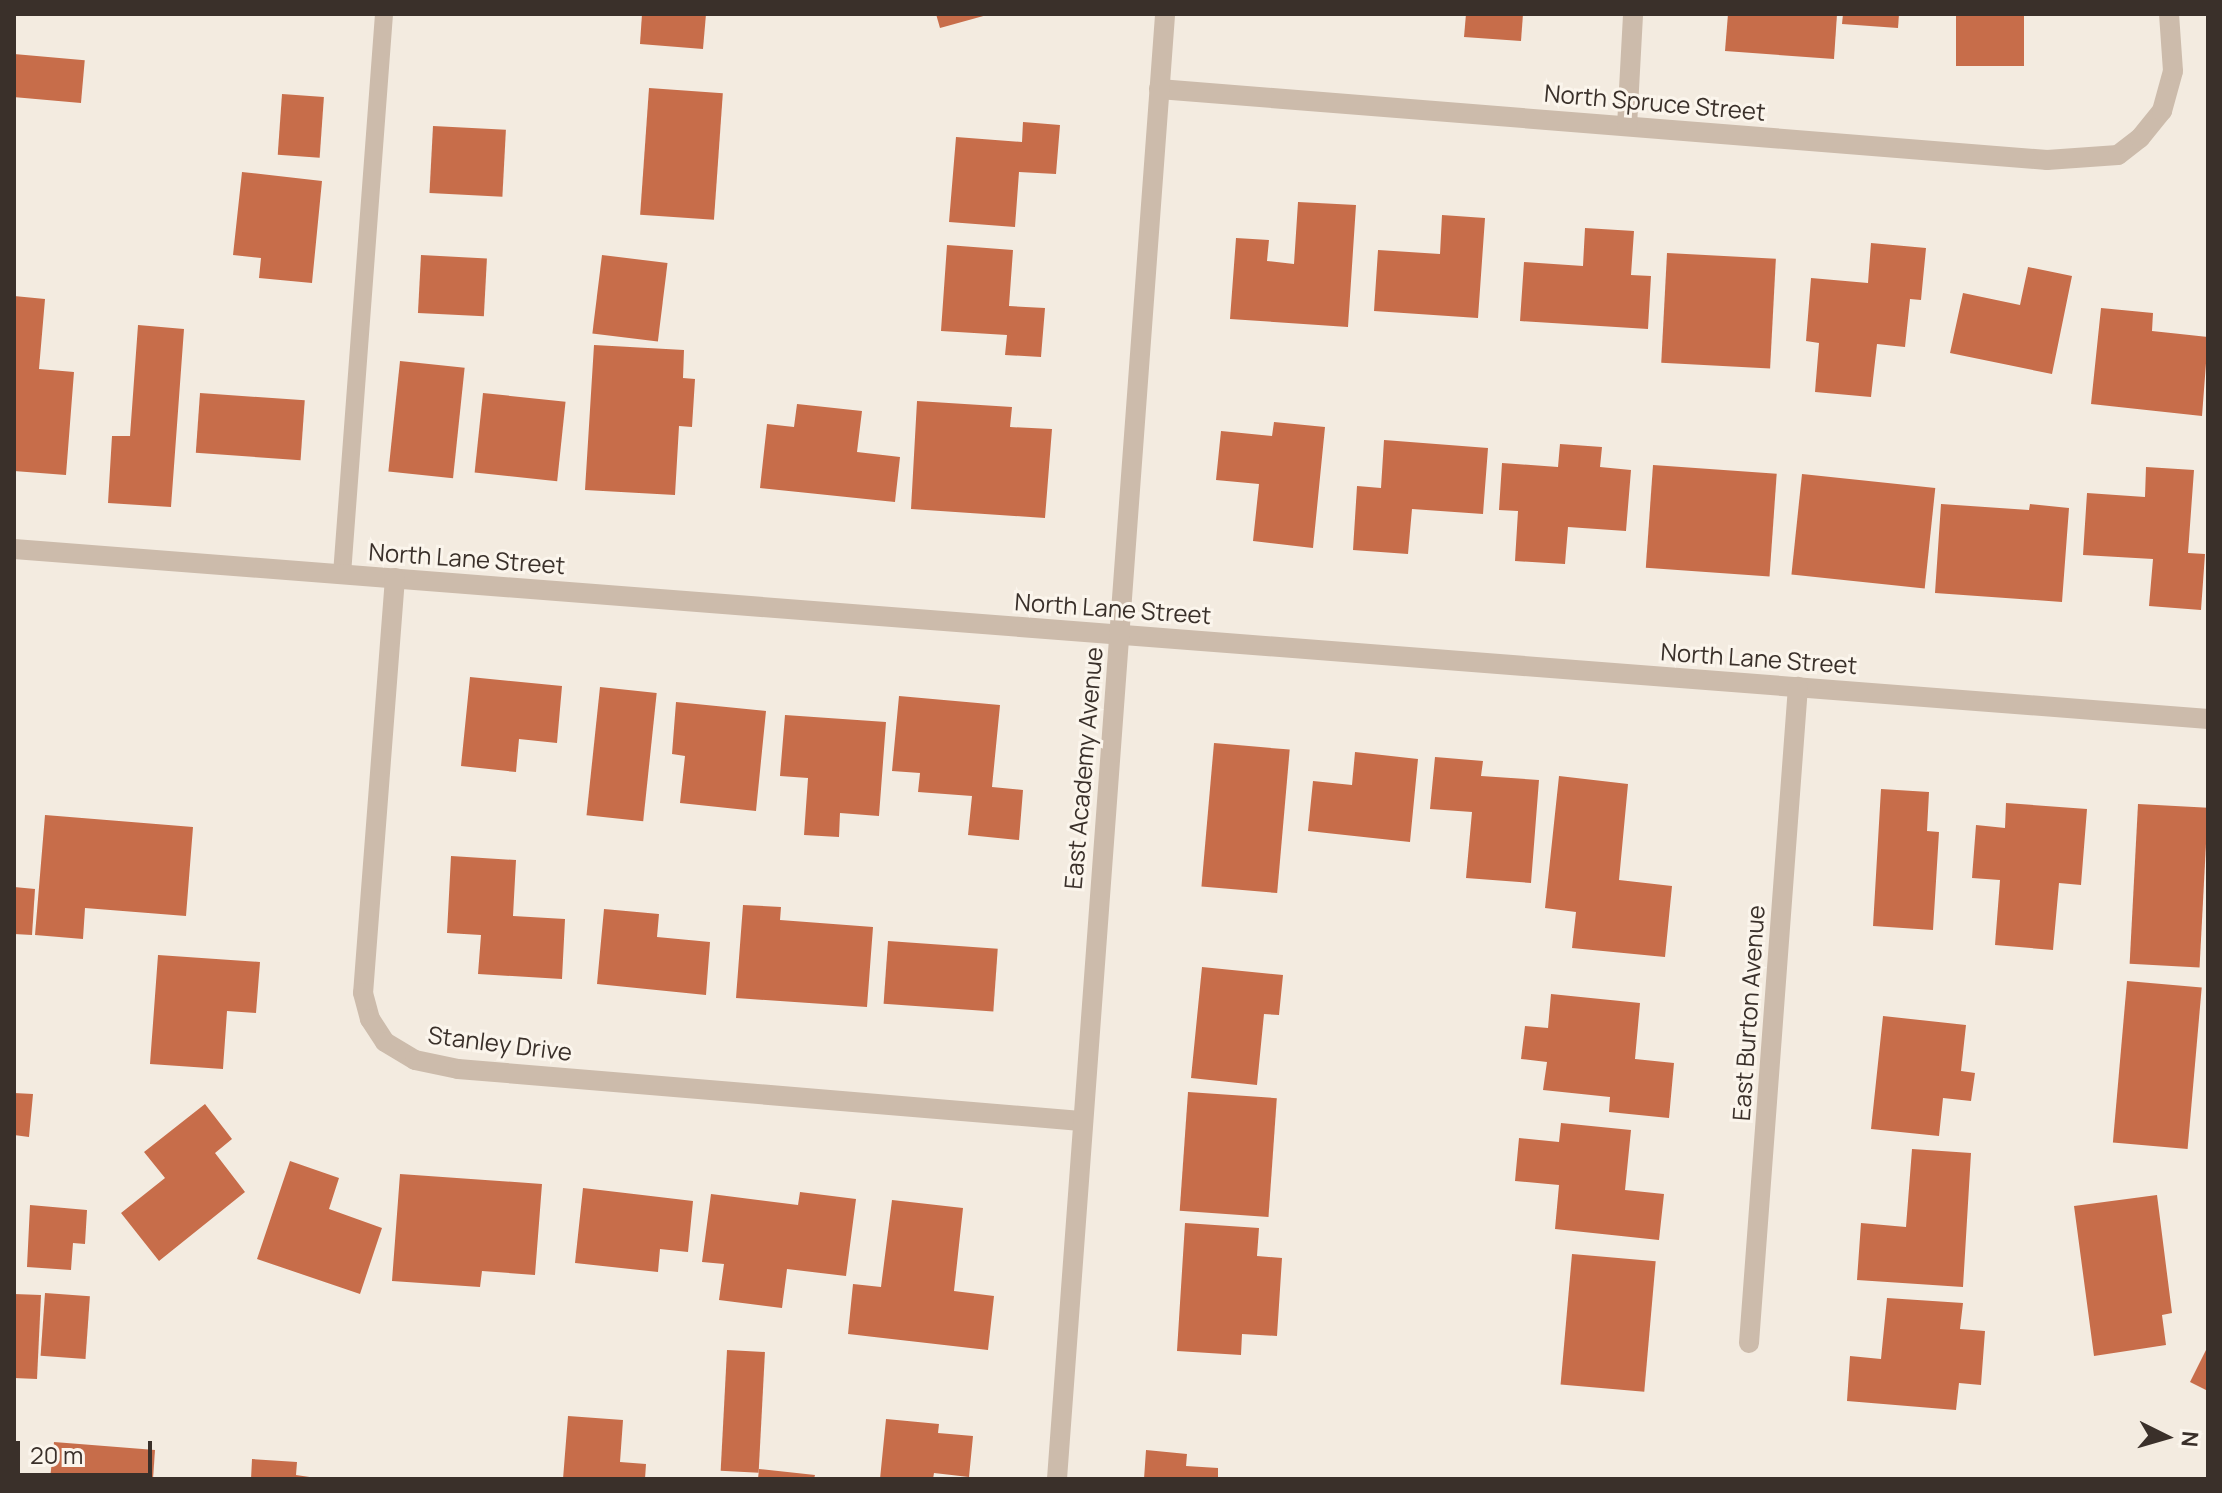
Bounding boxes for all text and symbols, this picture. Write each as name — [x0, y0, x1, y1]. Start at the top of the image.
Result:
street label: North Spruce Street — [1543, 78, 1767, 126]
street label: North Lane Street — [368, 537, 566, 579]
street label: North Lane Street — [1014, 587, 1212, 629]
street label: North Lane Street — [1660, 637, 1858, 679]
street label: East Academy Avenue — [1058, 646, 1108, 890]
street label: East Burton Avenue — [1726, 904, 1770, 1122]
street label: Stanley Drive — [426, 1020, 574, 1066]
north arrow — [2126, 1397, 2206, 1477]
scale bar — [20, 1425, 156, 1475]
text: N — [2174, 1430, 2206, 1448]
text: 20 m — [30, 1438, 83, 1471]

